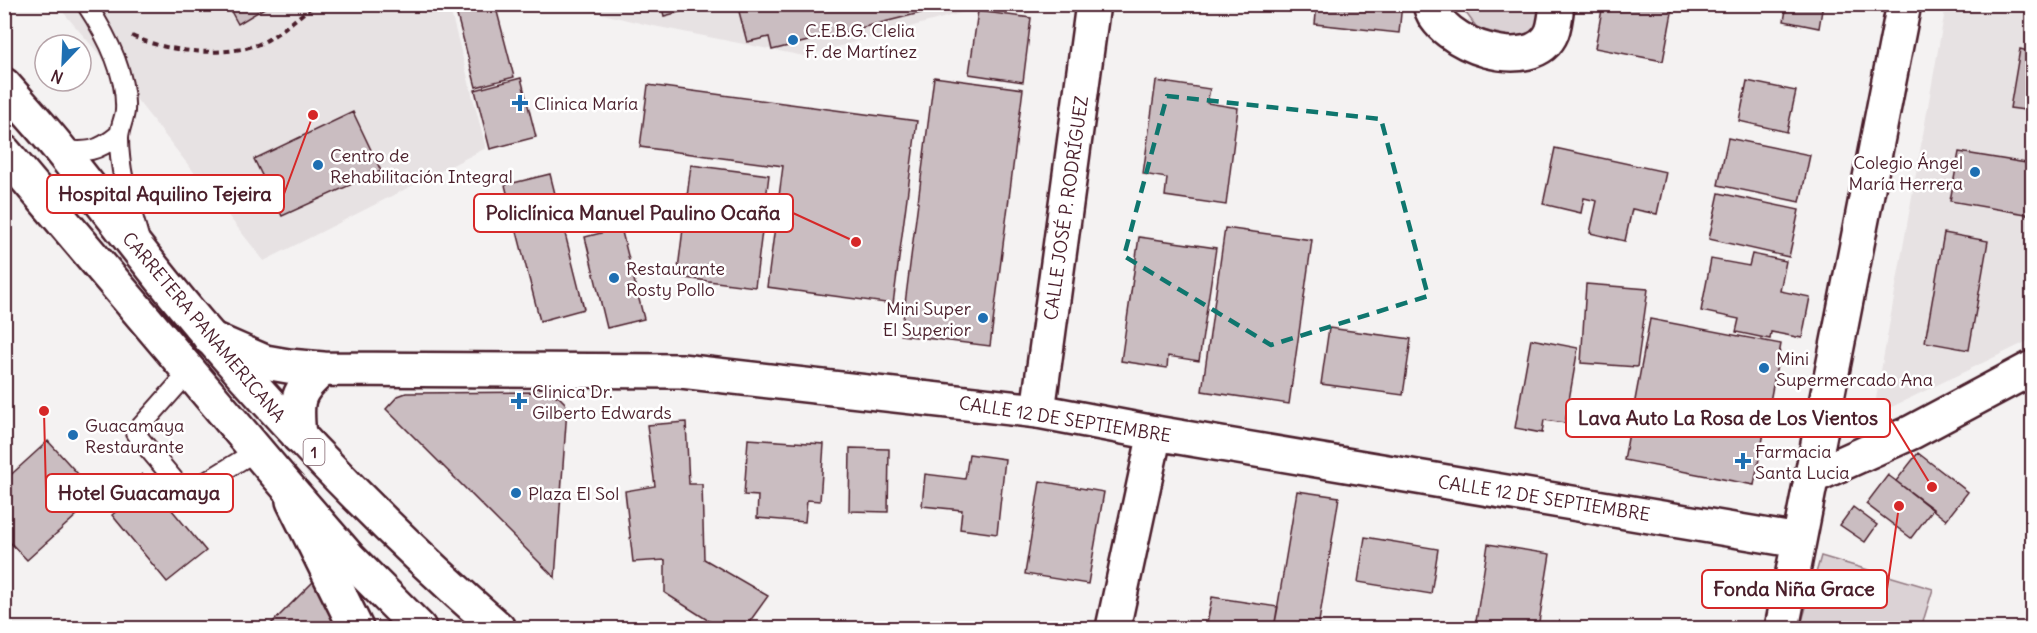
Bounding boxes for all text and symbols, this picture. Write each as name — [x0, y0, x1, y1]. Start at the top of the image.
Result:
place label: C.E.B.G. Clelia F. de Martínez — [805, 19, 917, 63]
north arrow — [33, 33, 93, 93]
marker: C.E.B.G. Clelia F. de Martínez — [786, 33, 800, 47]
text: N — [48, 65, 66, 88]
place label: Clinica María — [534, 92, 638, 115]
marker: Clinica María — [511, 94, 529, 112]
street label: CALLE JOSÉ P. RODRÍGUEZ — [1039, 94, 1093, 322]
place label: Centro de Rehabilitación Integral — [330, 144, 513, 188]
place label: Colegio Ángel María Herrera — [1849, 151, 1963, 195]
marker: Centro de Rehabilitación Integral — [311, 158, 325, 172]
marker: Colegio Ángel María Herrera — [1968, 165, 1982, 179]
callout: Hospital Aquilino Tejeira — [47, 175, 284, 213]
text: Hospital Aquilino Tejeira — [58, 181, 272, 206]
callout: Policlínica Manuel Paulino Ocaña — [474, 194, 793, 232]
text: Policlínica Manuel Paulino Ocaña — [486, 200, 781, 225]
street label: CARRETERA PANAMERICANA — [118, 227, 290, 427]
place label: Restaurante Rosty Pollo — [626, 257, 725, 301]
marker: Restaurante Rosty Pollo — [607, 271, 621, 285]
place label: Mini Super El Superior — [883, 297, 972, 341]
marker: Mini Super El Superior — [976, 311, 990, 325]
place label: Mini Supermercado Ana — [1776, 347, 1933, 391]
marker: Mini Supermercado Ana — [1757, 361, 1771, 375]
place label: Clinica Dr. Gilberto Edwards — [532, 380, 672, 424]
street label: CALLE 12 DE SEPTIEMBRE — [957, 391, 1173, 447]
marker: Clinica Dr. Gilberto Edwards — [510, 392, 528, 410]
callout: Lava Auto La Rosa de Los Vientos — [1566, 399, 1890, 437]
text: Lava Auto La Rosa de Los Vientos — [1578, 405, 1878, 430]
place label: Guacamaya Restaurante — [85, 414, 184, 458]
marker: Guacamaya Restaurante — [66, 428, 80, 442]
road number: 1 — [304, 439, 324, 465]
place label: Farmacia Santa Lucia — [1755, 440, 1850, 484]
marker: Farmacia Santa Lucia — [1736, 454, 1750, 468]
street label: CALLE 12 DE SEPTIEMBRE — [1436, 470, 1652, 526]
callout: Hotel Guacamaya — [46, 474, 233, 512]
text: Hotel Guacamaya — [58, 480, 221, 505]
place label: Plaza El Sol — [528, 482, 619, 505]
marker: Plaza El Sol — [509, 486, 523, 500]
callout: Fonda Niña Grace — [1702, 570, 1887, 608]
text: Fonda Niña Grace — [1713, 576, 1875, 601]

